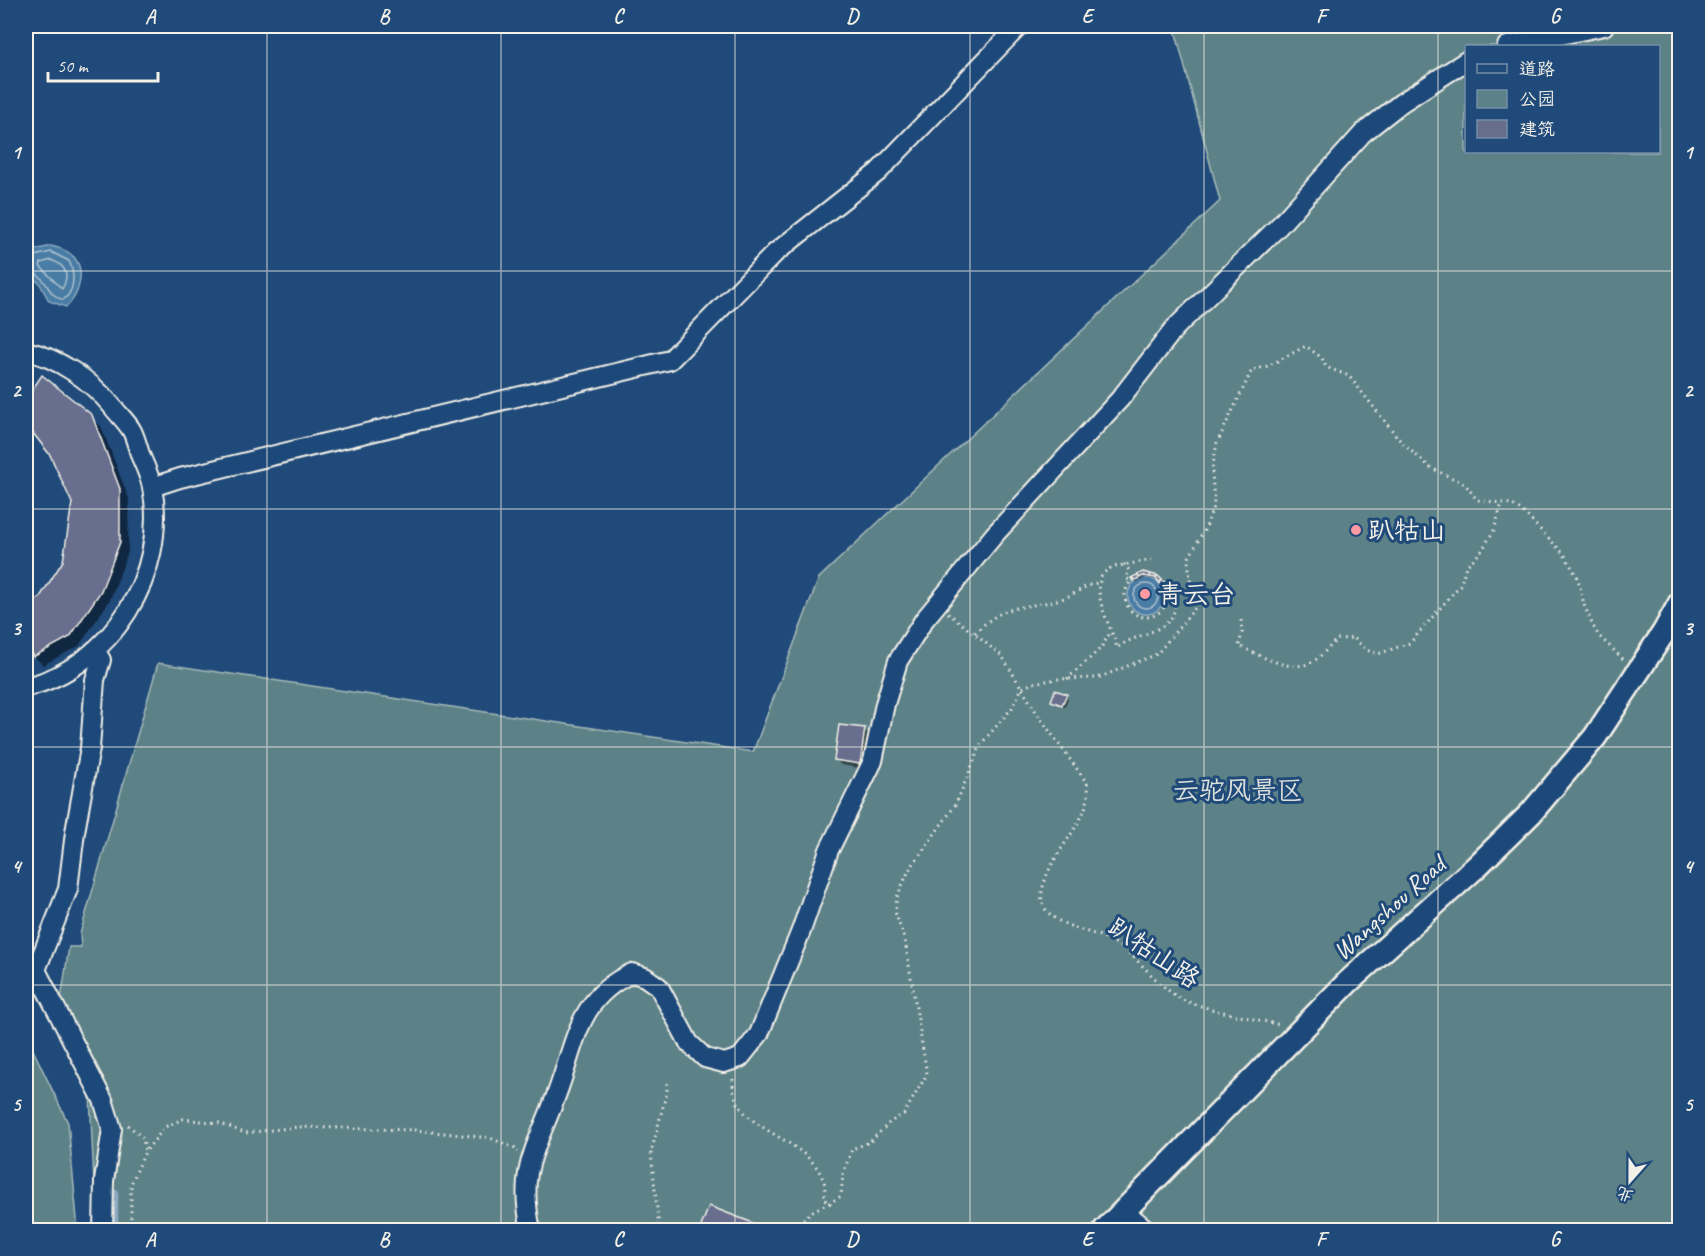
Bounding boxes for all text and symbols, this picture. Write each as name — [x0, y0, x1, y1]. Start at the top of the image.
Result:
text: A — [145, 4, 157, 29]
text: B — [379, 4, 391, 29]
text: C — [613, 4, 625, 29]
text: D — [846, 4, 860, 29]
text: E — [1082, 4, 1096, 29]
text: F — [1316, 4, 1330, 29]
text: G — [1550, 4, 1563, 29]
scale bar — [48, 45, 158, 83]
legend — [1465, 45, 1660, 153]
text: 50 m — [57, 55, 90, 77]
text: 道路 — [1519, 58, 1555, 80]
text: 公园 — [1519, 88, 1555, 110]
text: 建筑 — [1519, 118, 1555, 140]
text: 1 — [12, 140, 23, 165]
text: 1 — [1684, 140, 1695, 165]
text: 2 — [12, 378, 23, 403]
text: 2 — [1684, 378, 1695, 403]
place label: 趴牯山 — [1368, 514, 1446, 547]
marker: 趴牯山 — [1349, 523, 1363, 537]
place label: 青云台 — [1157, 578, 1235, 611]
marker: 青云台 — [1138, 587, 1152, 601]
text: 3 — [12, 616, 23, 641]
text: 3 — [1684, 616, 1695, 641]
park label: 云驼风景区 — [1173, 774, 1303, 807]
street label: Wangshou Road — [1326, 846, 1455, 967]
text: 4 — [12, 854, 24, 879]
text: 4 — [1684, 854, 1696, 879]
street label: 趴牯山路 — [1102, 910, 1206, 996]
text: 5 — [12, 1092, 23, 1117]
text: 5 — [1684, 1092, 1695, 1117]
north arrow — [1600, 1151, 1660, 1211]
text: 北 — [1614, 1182, 1636, 1206]
text: A — [145, 1227, 157, 1252]
text: B — [379, 1227, 391, 1252]
text: C — [613, 1227, 625, 1252]
text: D — [846, 1227, 860, 1252]
text: E — [1082, 1227, 1096, 1252]
text: F — [1316, 1227, 1330, 1252]
text: G — [1550, 1227, 1563, 1252]

